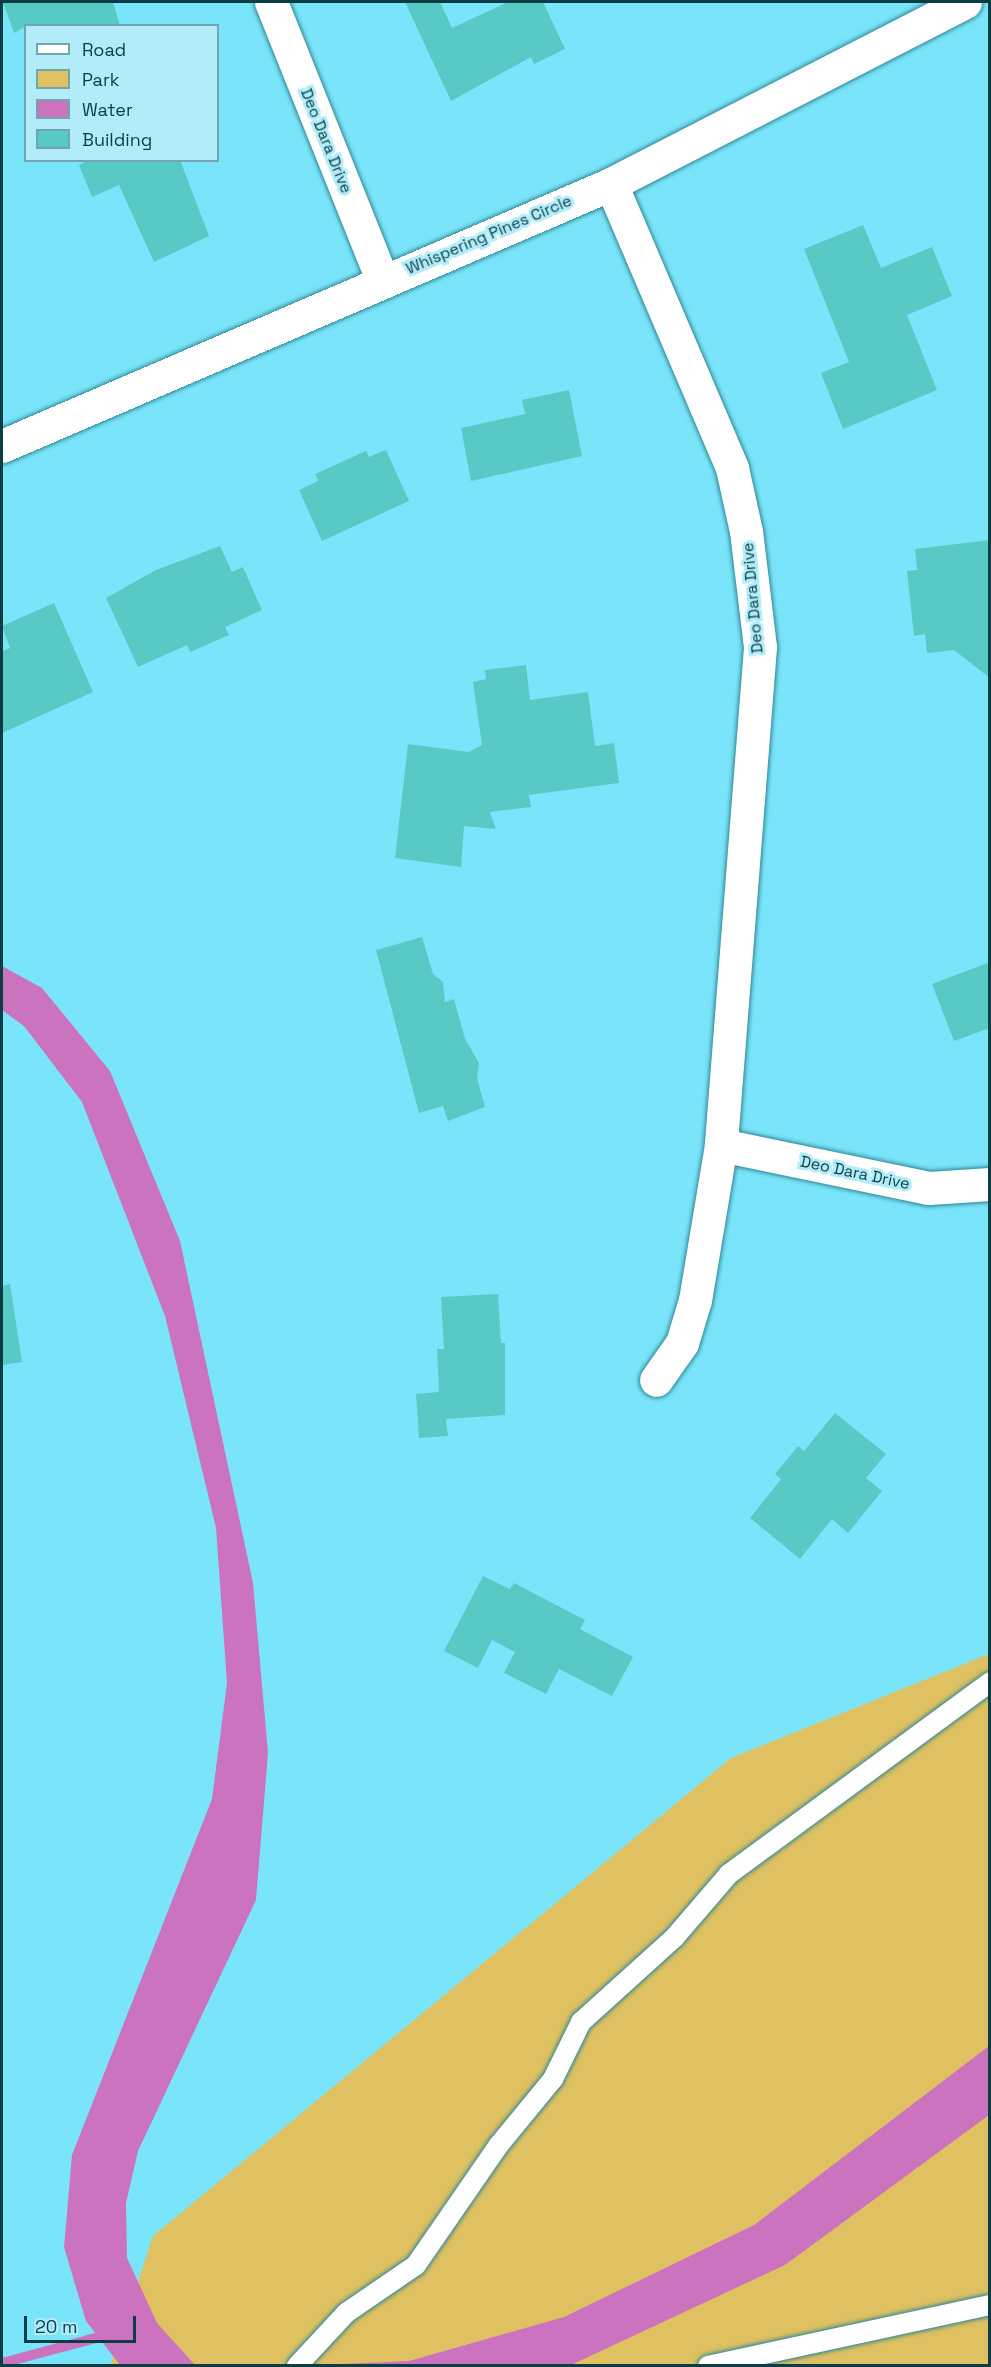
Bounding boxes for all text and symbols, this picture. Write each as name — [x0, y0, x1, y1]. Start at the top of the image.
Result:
legend — [24, 24, 219, 162]
text: Road — [82, 38, 126, 61]
text: Park — [82, 68, 119, 91]
street label: Deo Dara Drive — [296, 86, 356, 196]
text: Water — [82, 98, 133, 121]
text: Building — [82, 128, 152, 151]
street label: Whispering Pines Circle — [403, 191, 575, 279]
street label: Deo Dara Drive — [739, 542, 767, 654]
street label: Deo Dara Drive — [799, 1152, 911, 1194]
scale bar — [27, 2304, 140, 2342]
text: 20 m — [35, 2315, 78, 2338]

